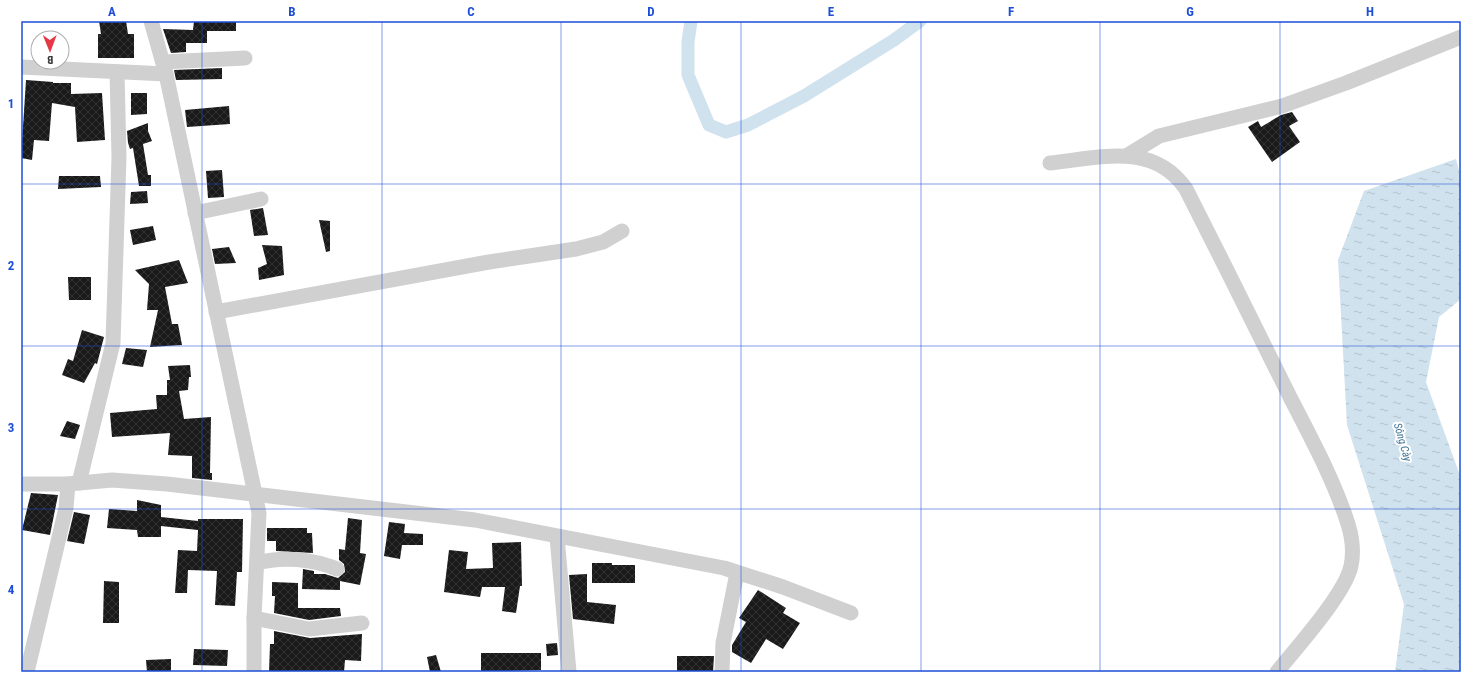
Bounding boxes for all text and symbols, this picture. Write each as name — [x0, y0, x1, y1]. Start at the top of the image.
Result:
text: A — [108, 4, 116, 19]
text: B — [288, 4, 296, 19]
text: C — [467, 4, 475, 19]
text: D — [647, 4, 655, 19]
text: E — [828, 4, 835, 19]
text: F — [1008, 4, 1014, 19]
text: G — [1186, 4, 1194, 19]
text: H — [1366, 4, 1374, 19]
north arrow — [30, 30, 70, 70]
text: B — [47, 53, 53, 66]
text: 1 — [8, 96, 14, 111]
text: 2 — [8, 258, 15, 273]
text: 3 — [8, 420, 14, 435]
water label: Sông Cày — [1391, 421, 1414, 463]
text: 4 — [8, 582, 15, 597]

